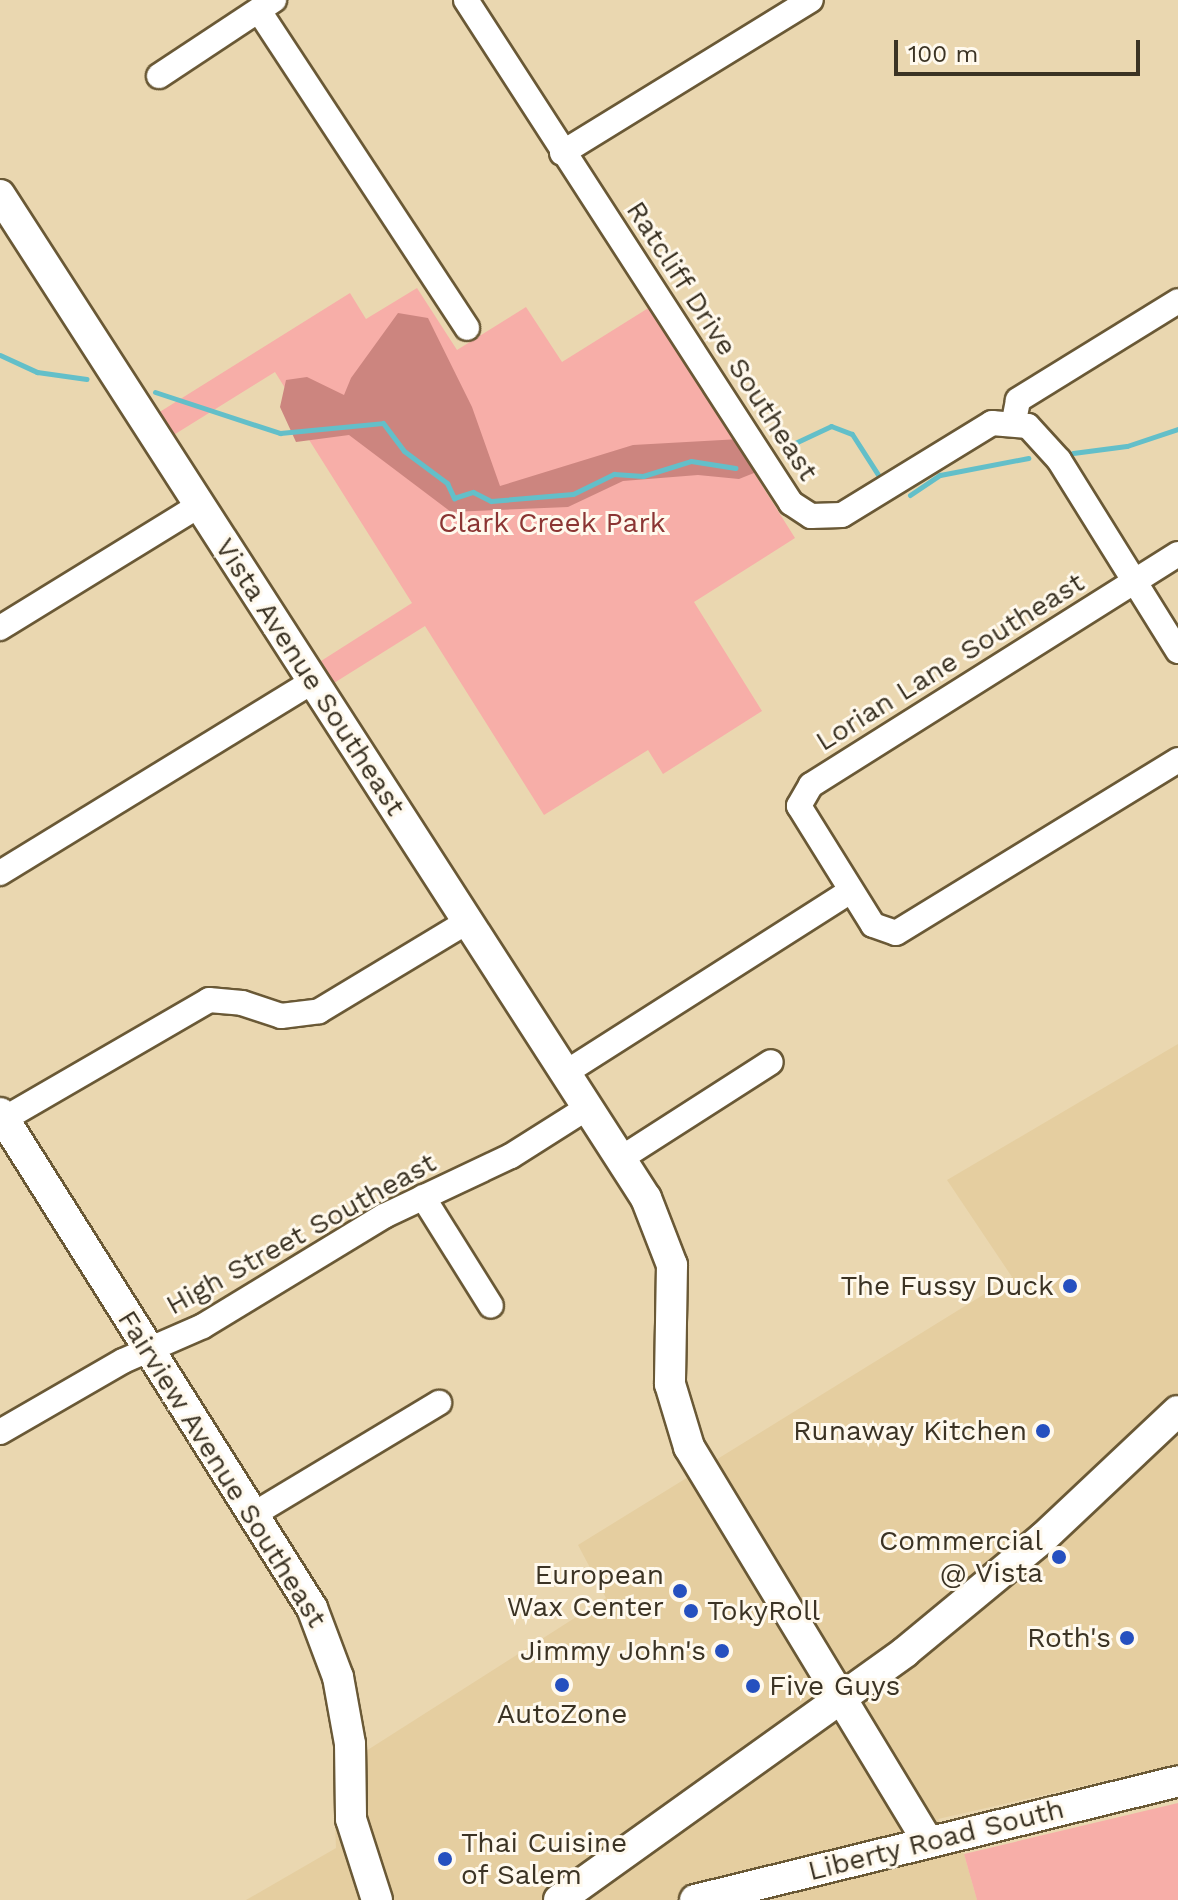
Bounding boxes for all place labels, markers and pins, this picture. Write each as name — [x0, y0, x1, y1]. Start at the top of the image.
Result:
place label: The Fussy Duck — [840, 1269, 1054, 1303]
marker: The Fussy Duck — [1061, 1277, 1079, 1295]
place label: Runaway Kitchen — [792, 1414, 1027, 1448]
marker: Runaway Kitchen — [1034, 1422, 1052, 1440]
place label: Commercial @ Vista — [879, 1524, 1043, 1590]
marker: Commercial @ Vista — [1050, 1548, 1068, 1566]
place label: European Wax Center — [506, 1558, 664, 1624]
marker: European Wax Center — [671, 1582, 689, 1600]
place label: TokyRoll — [707, 1594, 820, 1628]
marker: TokyRoll — [682, 1602, 700, 1620]
place label: Roth's — [1027, 1621, 1111, 1655]
marker: Roth's — [1118, 1629, 1136, 1647]
place label: Jimmy John's — [519, 1634, 706, 1668]
marker: Jimmy John's — [713, 1642, 731, 1660]
place label: Five Guys — [769, 1669, 900, 1703]
marker: AutoZone — [553, 1676, 571, 1694]
marker: Five Guys — [744, 1677, 762, 1695]
place label: AutoZone — [497, 1697, 627, 1731]
place label: Thai Cuisine of Salem — [461, 1826, 627, 1892]
marker: Thai Cuisine of Salem — [436, 1850, 454, 1868]

